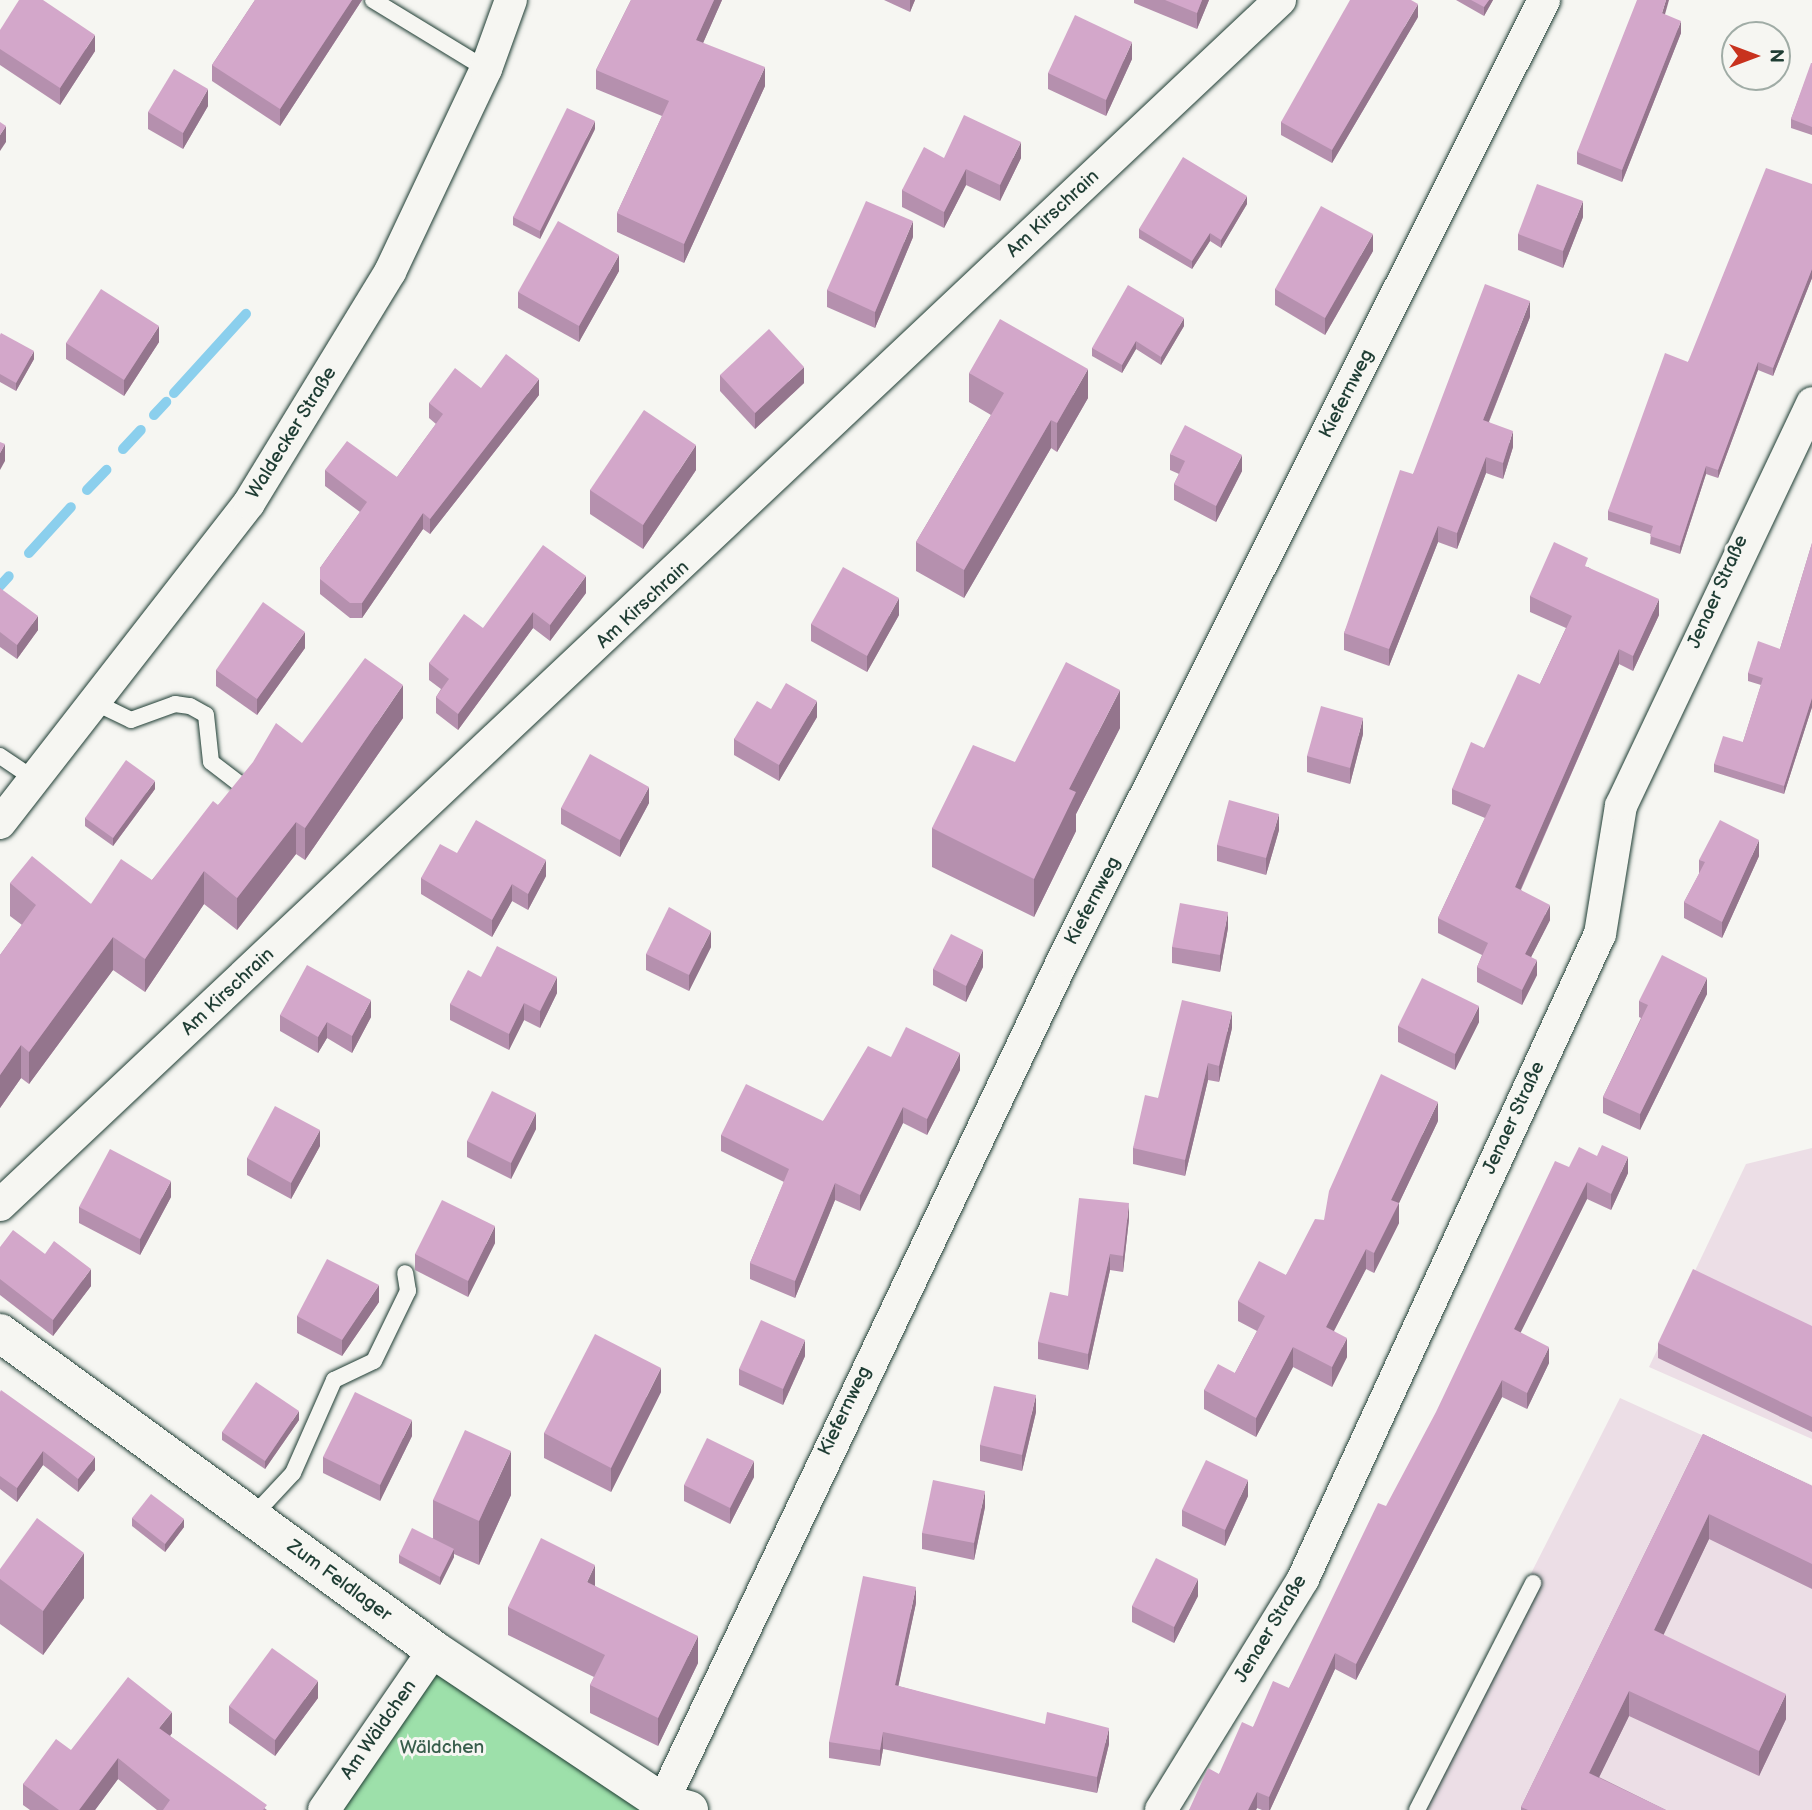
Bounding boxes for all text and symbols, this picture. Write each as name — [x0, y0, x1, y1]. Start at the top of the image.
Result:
north arrow — [1721, 21, 1791, 91]
text: N — [1764, 49, 1787, 63]
street label: Am Kirschrain — [1002, 165, 1104, 263]
street label: Kiefernweg — [1315, 346, 1379, 442]
street label: Waldecker Straße — [242, 362, 342, 504]
street label: Jenaer Straße — [1683, 532, 1753, 652]
street label: Am Kirschrain — [592, 556, 694, 654]
street label: Kiefernweg — [1060, 853, 1126, 949]
street label: Am Kirschrain — [177, 943, 279, 1041]
street label: Jenaer Straße — [1478, 1058, 1550, 1178]
street label: Kiefernweg — [814, 1363, 876, 1459]
street label: Zum Feldlager — [282, 1535, 396, 1627]
street label: Jenaer Straße — [1230, 1571, 1312, 1687]
street label: Am Wäldchen — [336, 1676, 422, 1784]
park label: Wäldchen — [400, 1737, 484, 1759]

